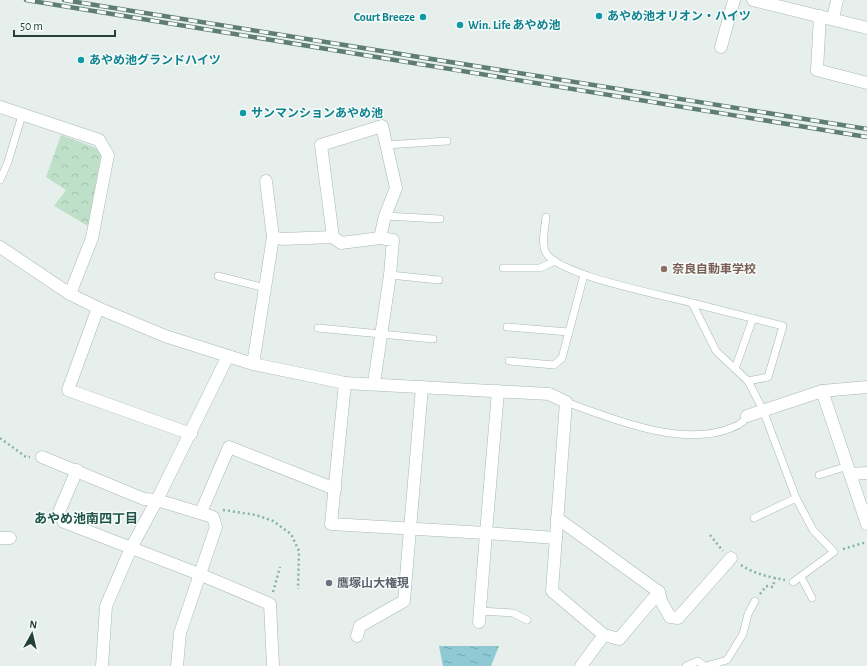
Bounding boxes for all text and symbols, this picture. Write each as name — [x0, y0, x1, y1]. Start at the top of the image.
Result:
place label: あやめ池オリオン・ハイツ — [607, 9, 751, 22]
place label: Court Breeze — [354, 11, 415, 23]
marker: あやめ池オリオン・ハイツ — [594, 11, 604, 21]
scale bar — [14, 12, 115, 38]
marker: Court Breeze — [418, 12, 428, 22]
place label: Win. Life あやめ池 — [468, 18, 561, 31]
text: 50 m — [20, 20, 43, 32]
marker: Win. Life あやめ池 — [455, 20, 465, 30]
place label: あやめ池グランドハイツ — [89, 53, 221, 66]
marker: あやめ池グランドハイツ — [76, 55, 86, 65]
place label: サンマンションあやめ池 — [251, 106, 383, 119]
marker: サンマンションあやめ池 — [238, 108, 248, 118]
place label: 奈良自動車学校 — [672, 262, 756, 275]
marker: 奈良自動車学校 — [659, 264, 669, 274]
district label: あやめ池南四丁目 — [34, 511, 138, 526]
place label: 鷹塚山大権現 — [337, 576, 409, 589]
marker: 鷹塚山大権現 — [324, 578, 334, 588]
north arrow — [12, 614, 52, 654]
text: N — [29, 619, 38, 631]

